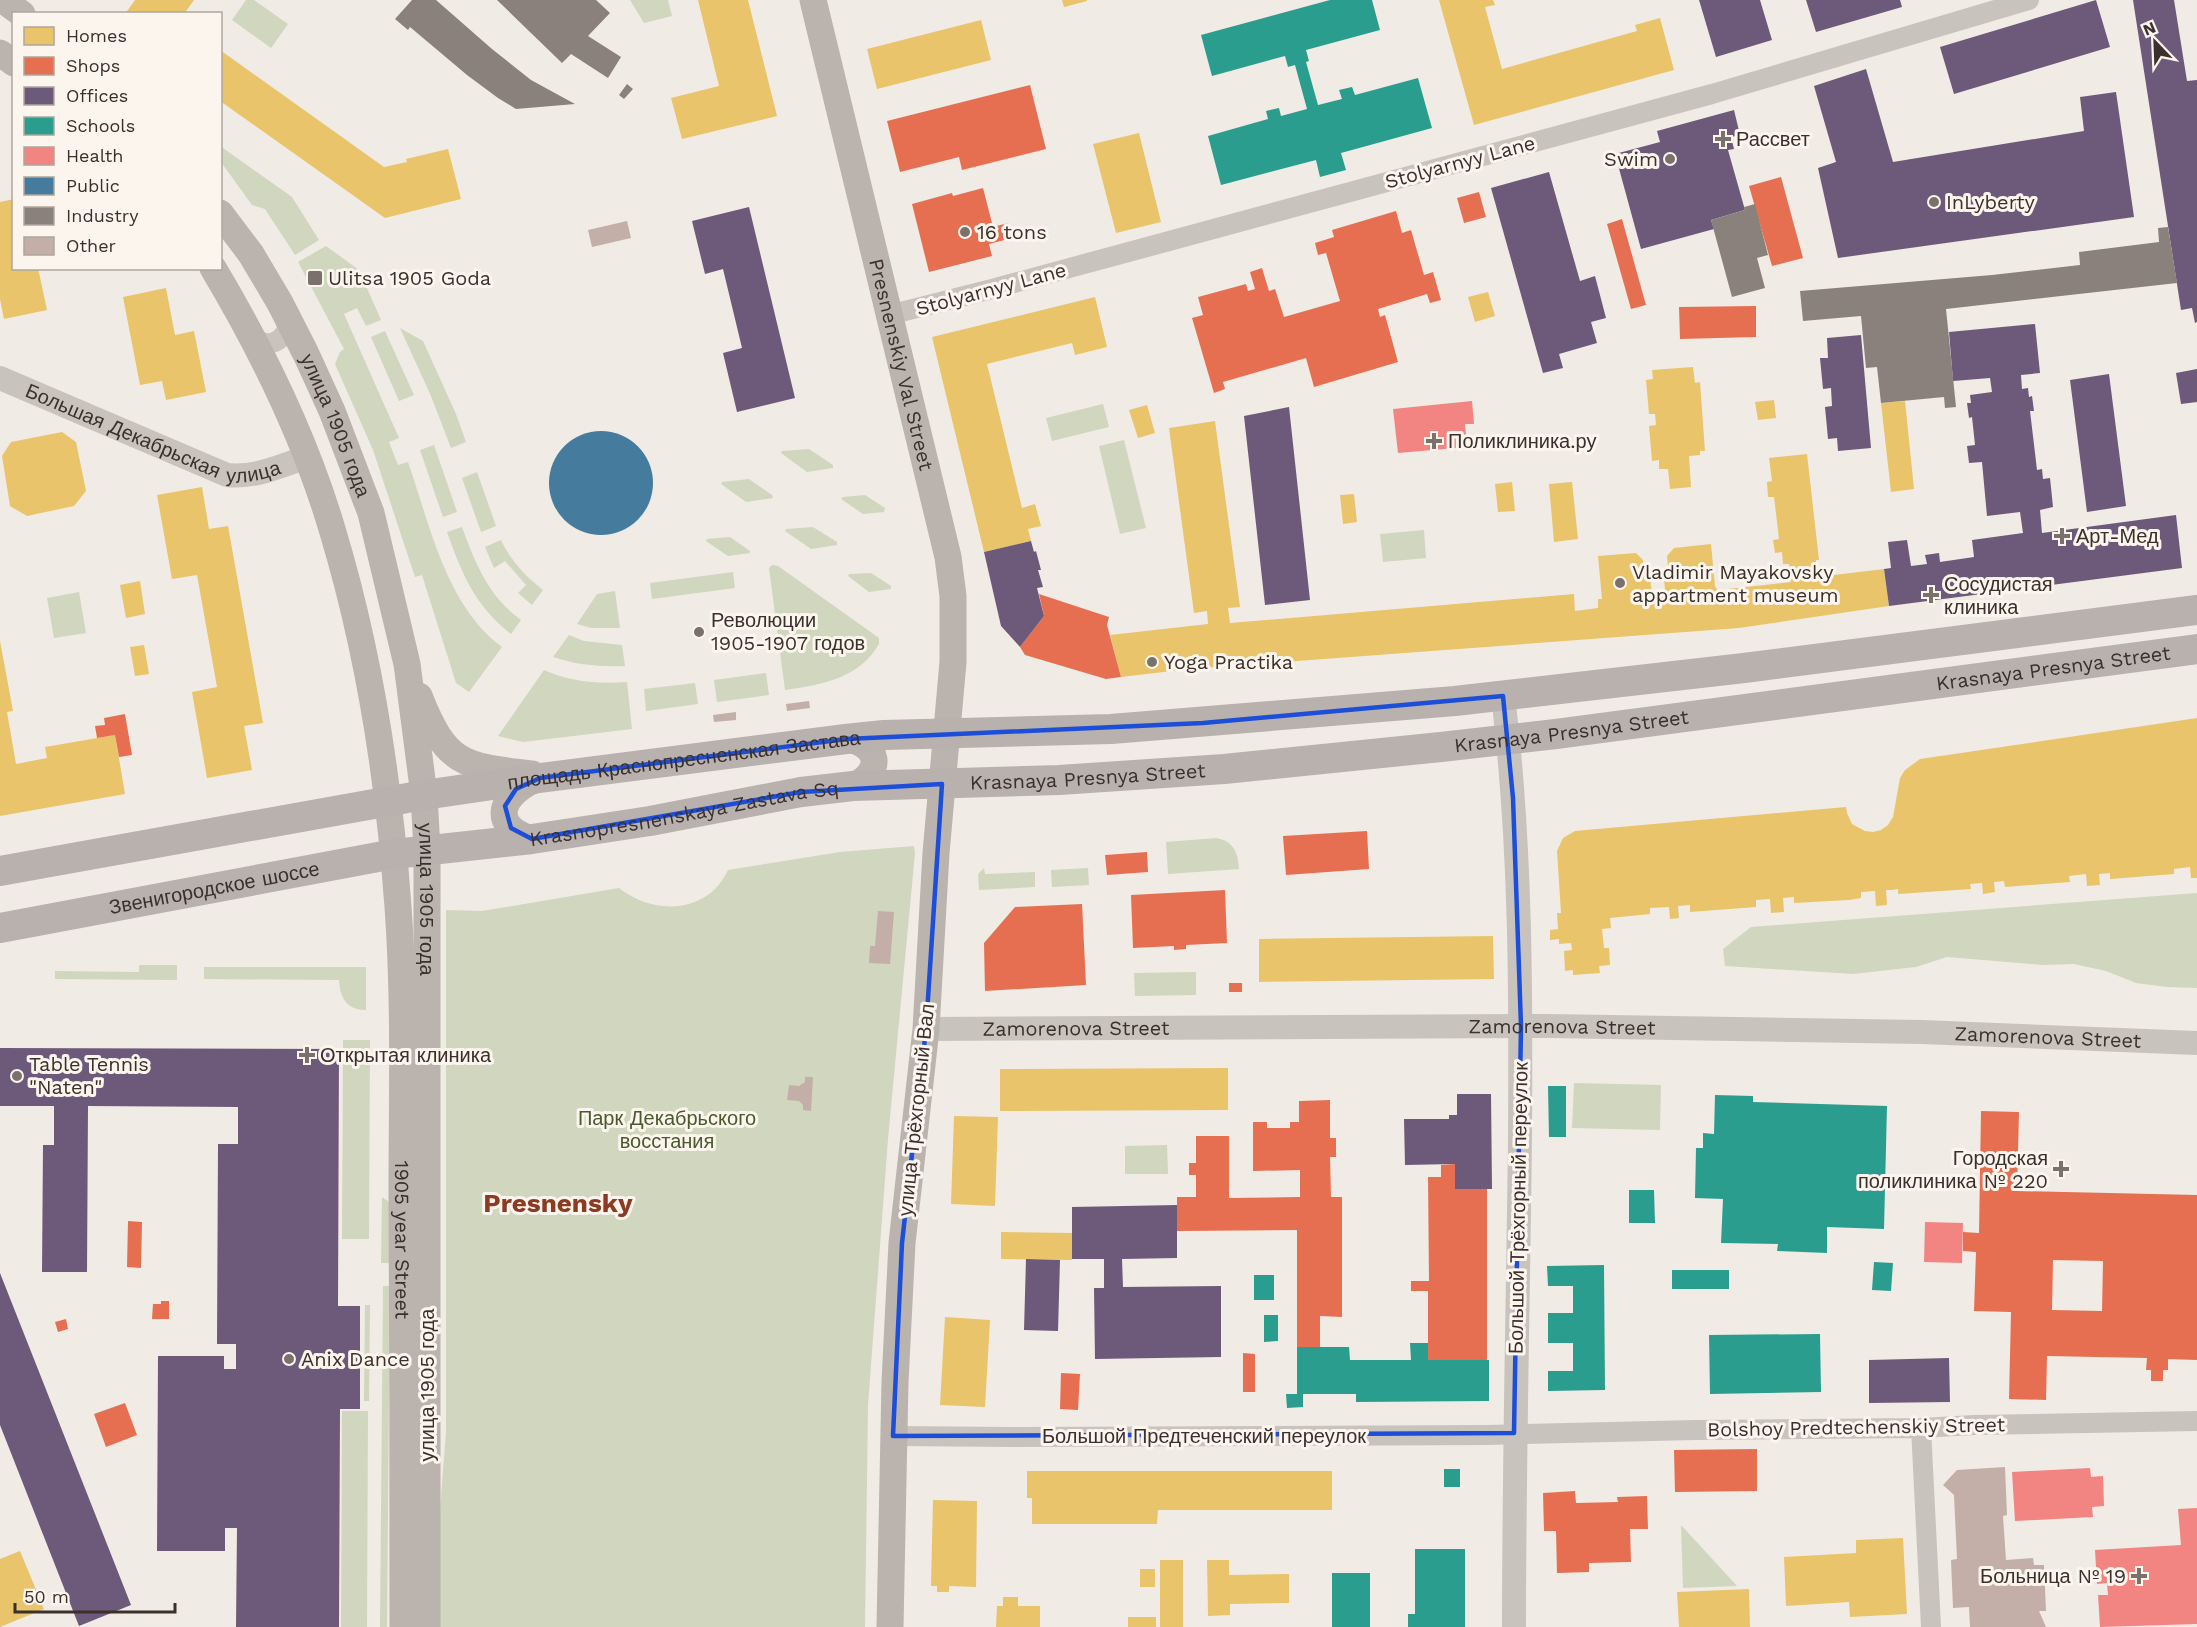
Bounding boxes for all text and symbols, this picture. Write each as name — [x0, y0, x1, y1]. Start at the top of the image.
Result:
legend — [12, 12, 222, 270]
north arrow — [2125, 12, 2185, 72]
text: N — [2140, 18, 2159, 40]
text: Homes — [66, 25, 127, 46]
text: Shops — [66, 55, 120, 76]
text: Offices — [66, 85, 128, 106]
text: Schools — [66, 115, 135, 136]
place label: Рассвет — [1736, 127, 1810, 151]
street label: Stolyarnyy Lane — [1382, 130, 1538, 194]
marker: Рассвет — [1714, 130, 1732, 148]
text: Health — [66, 145, 123, 166]
place label: Swim — [1604, 147, 1658, 171]
marker: Swim — [1663, 152, 1677, 166]
text: Public — [66, 175, 120, 196]
place label: InLyberty — [1946, 190, 2036, 214]
marker: InLyberty — [1927, 195, 1941, 209]
text: Industry — [66, 205, 139, 226]
place label: 16 tons — [977, 220, 1047, 244]
marker: 16 tons — [958, 225, 972, 239]
text: Other — [66, 235, 116, 256]
street label: Presnenskiy Val Street — [864, 256, 939, 473]
street label: Stolyarnyy Lane — [913, 257, 1069, 321]
place label: Ulitsa 1905 Goda — [328, 266, 491, 290]
marker: Ulitsa 1905 Goda — [306, 269, 324, 287]
street label: улица 1905 года — [295, 350, 376, 501]
street label: Большая Декабрьская улица — [22, 378, 284, 488]
place label: Поликлиника.ру — [1448, 429, 1596, 453]
marker: Поликлиника.ру — [1425, 432, 1443, 450]
place label: Арт-Мед — [2076, 524, 2159, 548]
marker: Арт-Мед — [2053, 527, 2071, 545]
place label: Vladimir Mayakovsky appartment museum — [1632, 560, 1839, 607]
place label: Сосудистая клиника — [1944, 572, 2053, 619]
marker: Vladimir Mayakovsky appartment museum — [1613, 576, 1627, 590]
marker: Сосудистая клиника — [1922, 586, 1940, 604]
place label: Революции 1905-1907 годов — [711, 608, 865, 655]
marker: Революции 1905-1907 годов — [692, 625, 706, 639]
street label: Krasnaya Presnya Street — [1935, 641, 2172, 695]
place label: Yoga Practika — [1164, 650, 1293, 674]
marker: Yoga Practika — [1145, 655, 1159, 669]
street label: Krasnaya Presnya Street — [1453, 704, 1691, 757]
street label: площадь Краснопресненская Застава — [506, 725, 862, 795]
street label: Krasnaya Presnya Street — [969, 758, 1207, 795]
street label: Krasnopresnenskaya Zastava Sq — [528, 776, 840, 851]
street label: улица 1905 года — [414, 822, 439, 976]
street label: Звенигородское шоссе — [107, 856, 321, 919]
street label: улица Трёхгорный Вал — [893, 1002, 939, 1218]
street label: Zamorenova Street — [1468, 1014, 1656, 1040]
street label: Zamorenova Street — [983, 1016, 1170, 1041]
street label: Zamorenova Street — [1954, 1021, 2142, 1053]
place label: Открытая клиника — [320, 1043, 492, 1067]
marker: Открытая клиника — [298, 1046, 316, 1064]
place label: Table Tennis "Naten" — [29, 1052, 149, 1099]
street label: Большой Трёхгорный переулок — [1503, 1061, 1533, 1354]
marker: Table Tennis "Naten" — [10, 1069, 24, 1083]
park label: Парк Декабрьского восстания — [578, 1106, 756, 1153]
place label: Городская поликлиника № 220 — [1858, 1146, 2048, 1193]
marker: Городская поликлиника № 220 — [2052, 1160, 2070, 1178]
street label: 1905 year Street — [390, 1161, 415, 1320]
district label: Presnensky — [483, 1188, 633, 1218]
street label: улица 1905 года — [415, 1308, 439, 1461]
place label: Anix Dance — [301, 1347, 410, 1371]
marker: Anix Dance — [282, 1352, 296, 1366]
street label: Bolshoy Predtechenskiy Street — [1707, 1412, 2006, 1442]
street label: Большой Предтеченский переулок — [1042, 1424, 1366, 1448]
place label: Больница № 19 — [1980, 1564, 2126, 1588]
marker: Больница № 19 — [2130, 1567, 2148, 1585]
scale bar — [15, 1576, 176, 1614]
text: 50 m — [24, 1586, 69, 1607]

